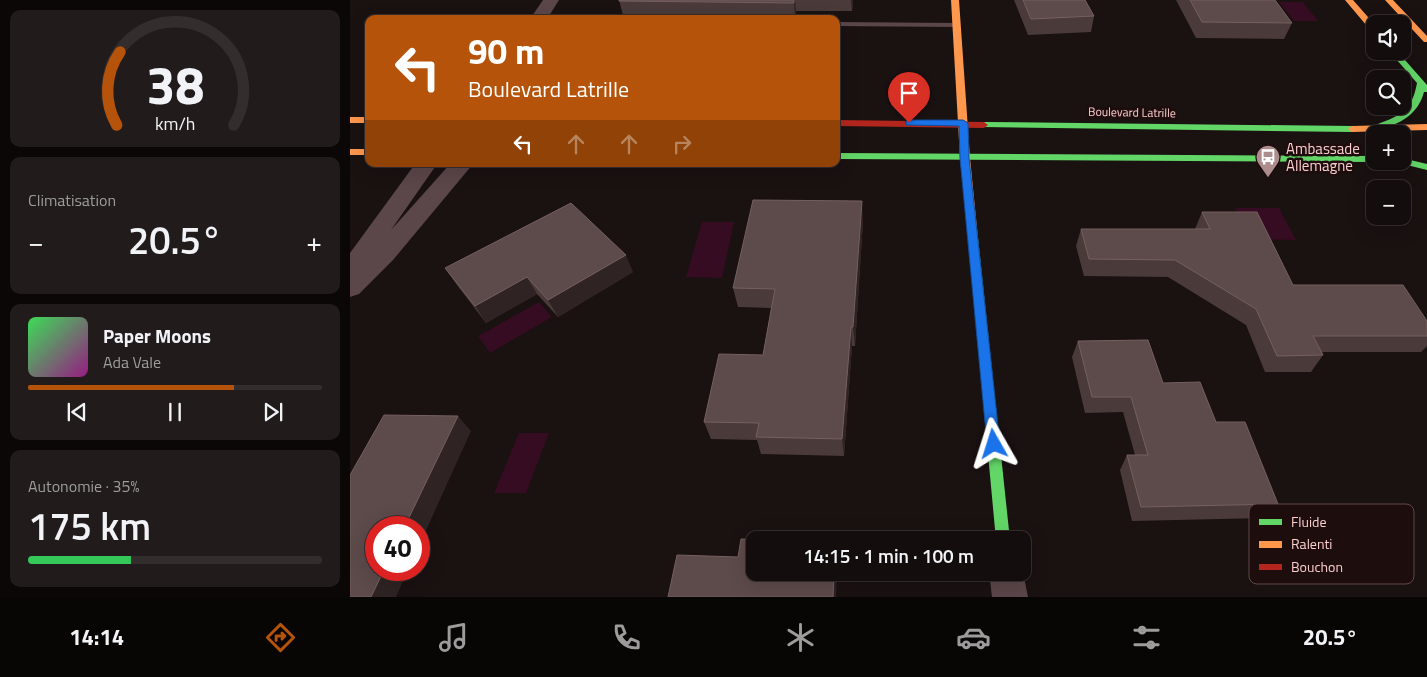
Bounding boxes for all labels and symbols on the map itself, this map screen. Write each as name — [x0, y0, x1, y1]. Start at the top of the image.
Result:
pin — [888, 72, 930, 123]
street label: Boulevard Latrille — [1088, 102, 1176, 122]
place label: Ambassade Allemagne — [1286, 137, 1360, 177]
bus stop icon: Ambassade Allemagne — [1255, 144, 1281, 178]
position arrow — [967, 417, 1019, 469]
legend — [1249, 504, 1414, 584]
text: Fluide — [1291, 511, 1327, 532]
speed limit sign: 40 — [365, 516, 430, 581]
text: Ralenti — [1291, 533, 1332, 554]
text: Bouchon — [1291, 556, 1343, 577]

